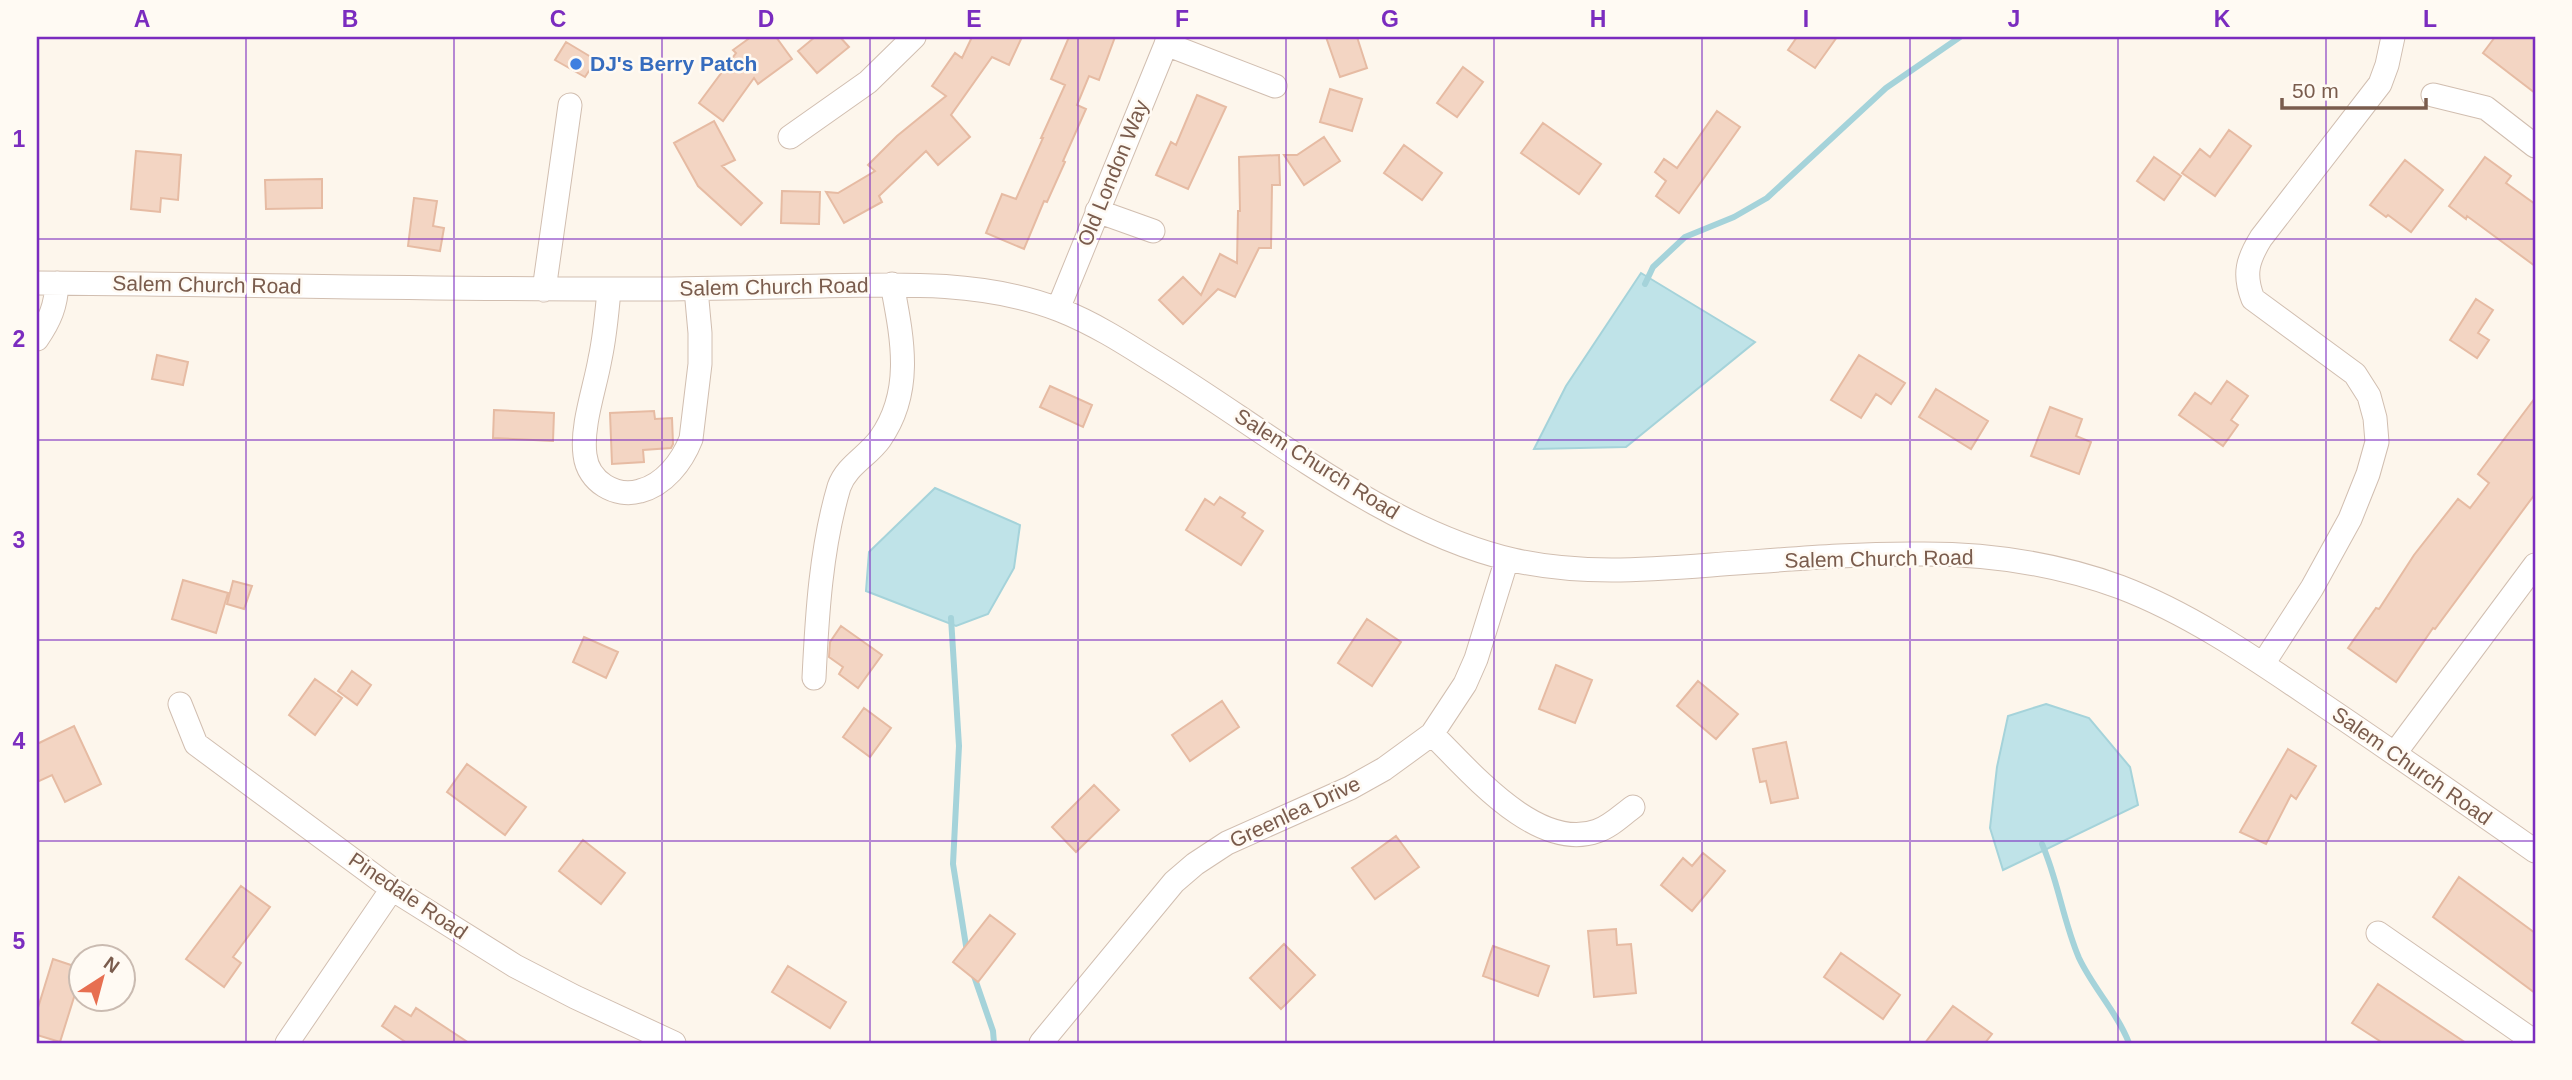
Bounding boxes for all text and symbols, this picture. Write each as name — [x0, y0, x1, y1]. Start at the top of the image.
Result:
text: A — [134, 6, 150, 32]
text: B — [342, 6, 358, 32]
text: C — [550, 6, 566, 32]
text: D — [758, 6, 774, 32]
text: E — [966, 6, 982, 32]
text: F — [1175, 6, 1189, 32]
text: G — [1381, 6, 1399, 32]
text: H — [1590, 6, 1606, 32]
text: I — [1803, 6, 1809, 32]
text: J — [2008, 6, 2020, 32]
text: K — [2214, 6, 2231, 32]
text: L — [2423, 6, 2437, 32]
place label: DJ's Berry Patch — [590, 52, 757, 75]
marker: DJ's Berry Patch — [568, 56, 584, 72]
scale bar — [2282, 66, 2425, 110]
text: 50 m — [2292, 79, 2339, 102]
street label: Old London Way — [1073, 96, 1153, 249]
text: 1 — [13, 126, 26, 152]
street label: Salem Church Road — [112, 271, 302, 298]
street label: Salem Church Road — [679, 273, 869, 300]
text: 2 — [13, 326, 25, 352]
street label: Salem Church Road — [1231, 404, 1404, 523]
text: 3 — [13, 527, 25, 553]
street label: Salem Church Road — [1784, 545, 1974, 572]
street label: Salem Church Road — [2328, 702, 2496, 829]
text: 4 — [13, 728, 26, 754]
street label: Greenlea Drive — [1226, 771, 1364, 852]
street label: Pinedale Road — [345, 848, 472, 944]
text: 5 — [13, 928, 26, 954]
north arrow — [66, 944, 136, 1014]
text: N — [100, 952, 123, 977]

